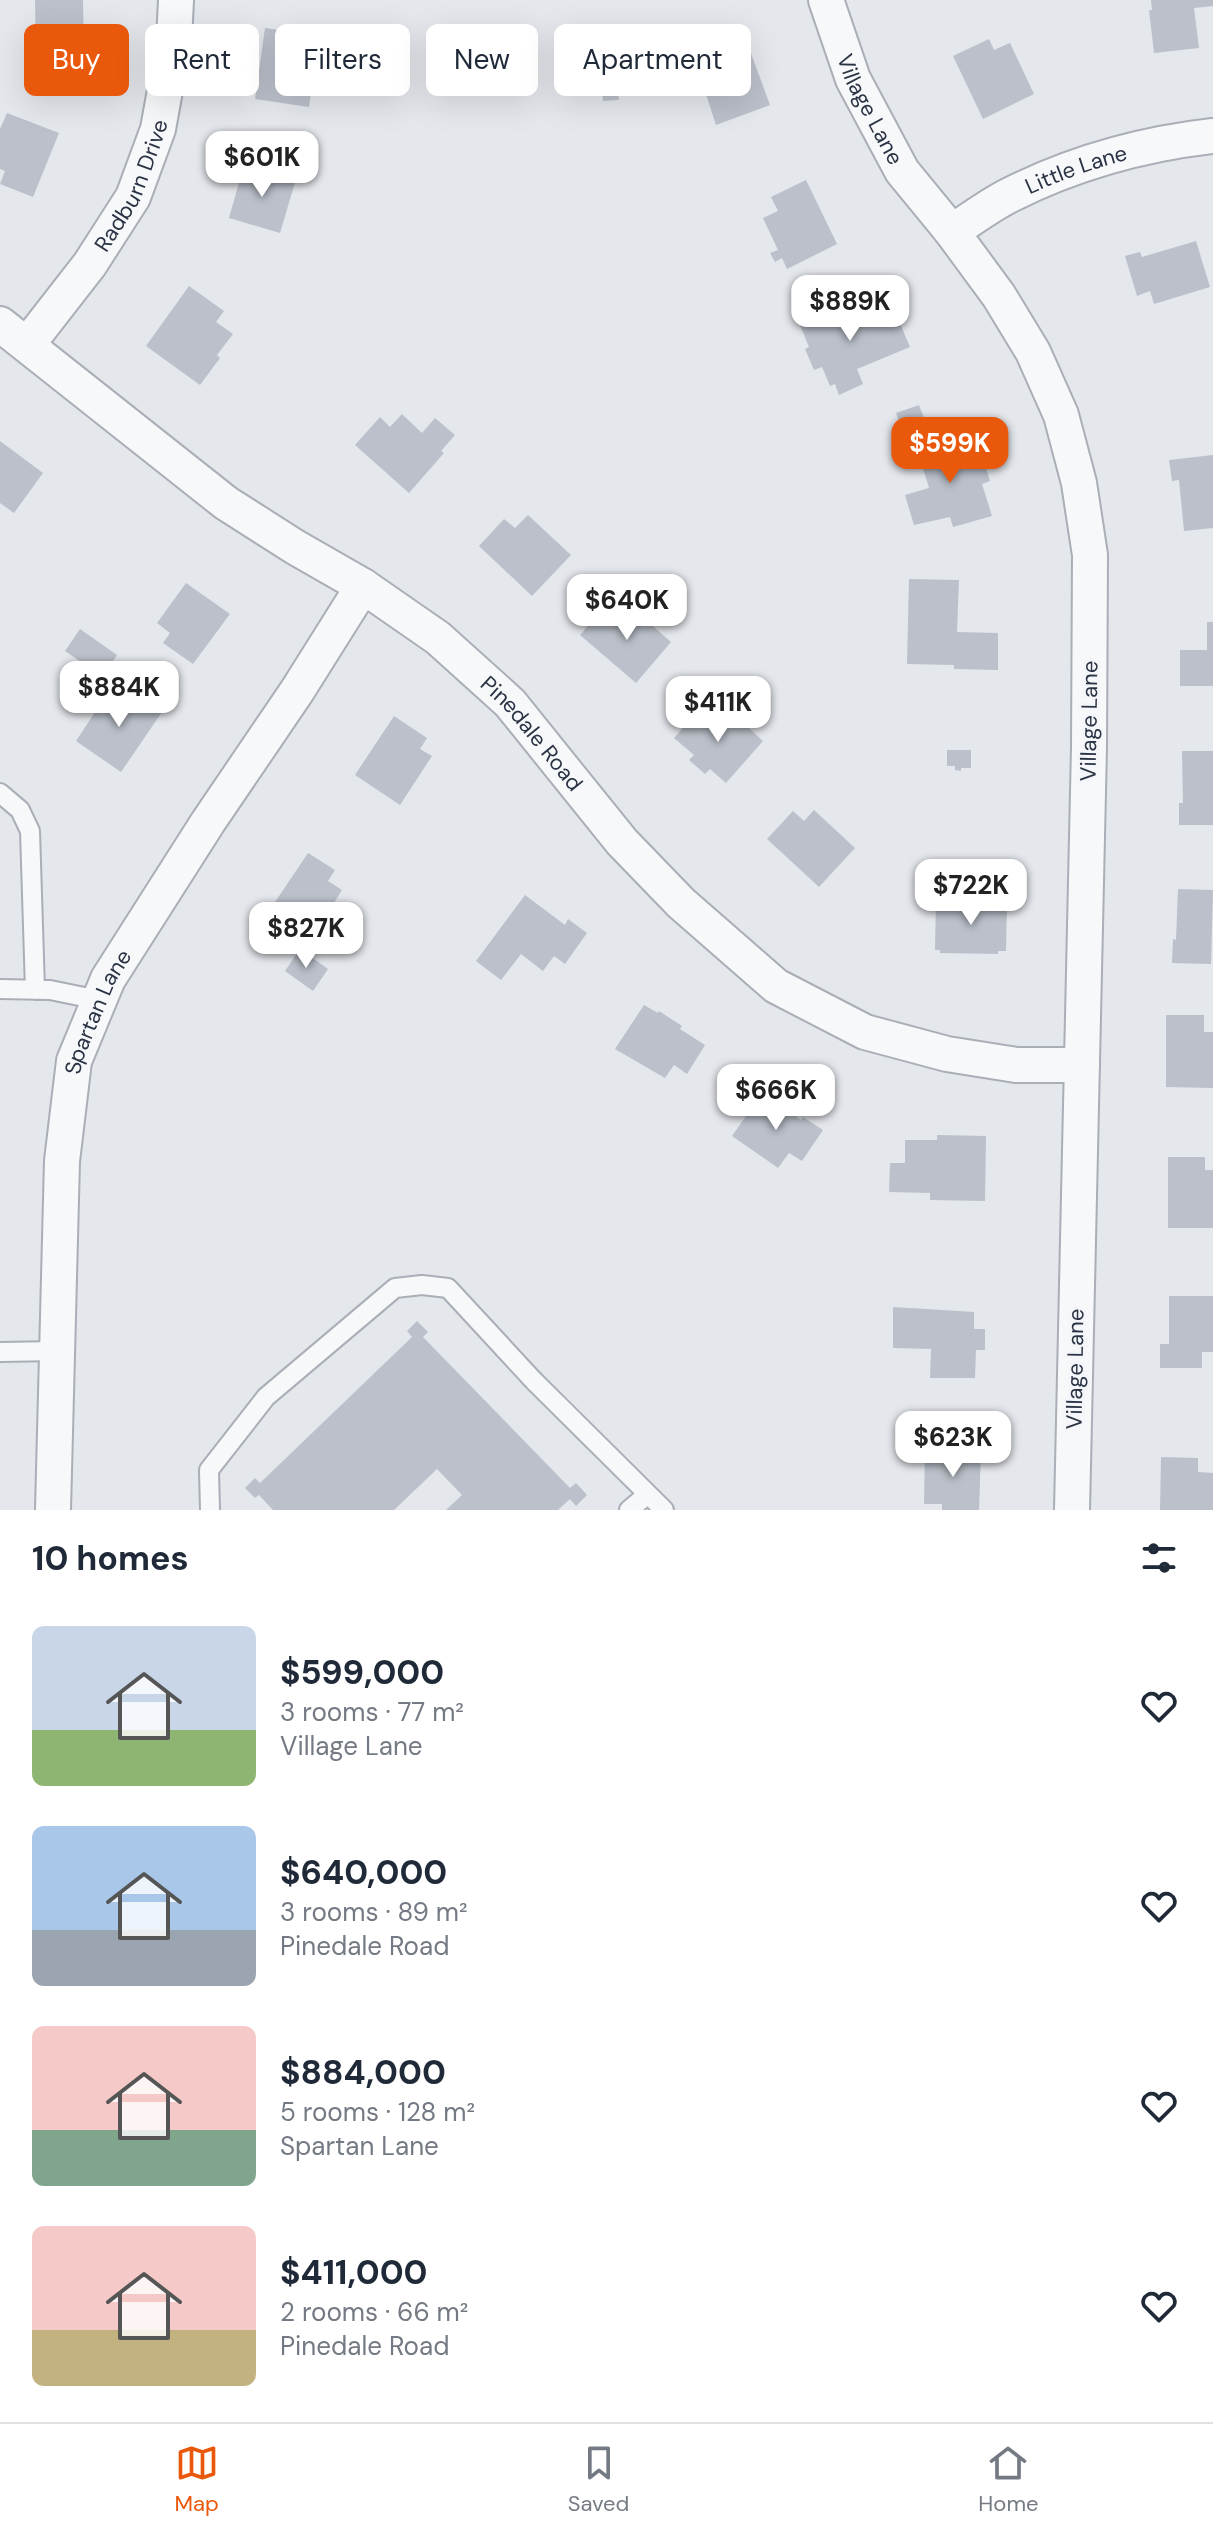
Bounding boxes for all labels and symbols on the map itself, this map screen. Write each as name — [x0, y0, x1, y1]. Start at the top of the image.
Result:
street label: Village Lane — [831, 50, 910, 170]
street label: Radburn Drive — [87, 117, 174, 257]
pin: $601K — [206, 131, 318, 199]
street label: Little Lane — [1020, 138, 1130, 200]
pin: $889K — [794, 275, 906, 343]
pin: $599K — [894, 417, 1006, 485]
pin: $640K — [571, 574, 683, 642]
street label: Village Lane — [1073, 660, 1105, 782]
pin: $884K — [63, 661, 175, 729]
street label: Pinedale Road — [475, 669, 590, 797]
pin: $411K — [662, 676, 774, 744]
pin: $722K — [915, 859, 1027, 927]
pin: $827K — [250, 902, 362, 970]
street label: Spartan Lane — [58, 944, 138, 1076]
pin: $666K — [720, 1064, 832, 1132]
street label: Village Lane — [1059, 1308, 1091, 1430]
pin: $623K — [897, 1411, 1009, 1479]

